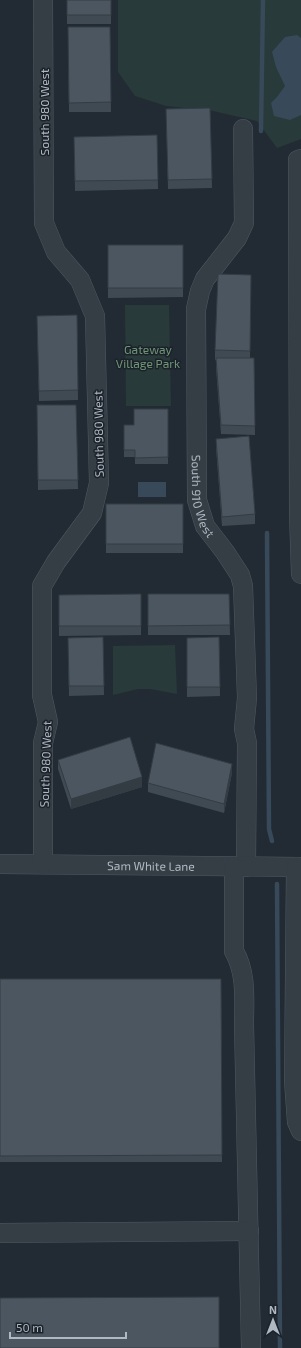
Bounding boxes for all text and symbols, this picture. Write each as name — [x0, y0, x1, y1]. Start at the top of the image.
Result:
street label: South 980 West — [37, 68, 51, 155]
park label: Gateway Village Park — [116, 342, 180, 370]
street label: South 980 West — [90, 390, 106, 478]
street label: South 910 West — [190, 455, 218, 540]
street label: South 980 West — [36, 720, 54, 808]
street label: Sam White Lane — [107, 858, 195, 873]
north arrow — [253, 1300, 293, 1340]
text: N — [269, 1303, 277, 1316]
scale bar — [10, 1314, 126, 1340]
text: 50 m — [16, 1320, 43, 1334]

